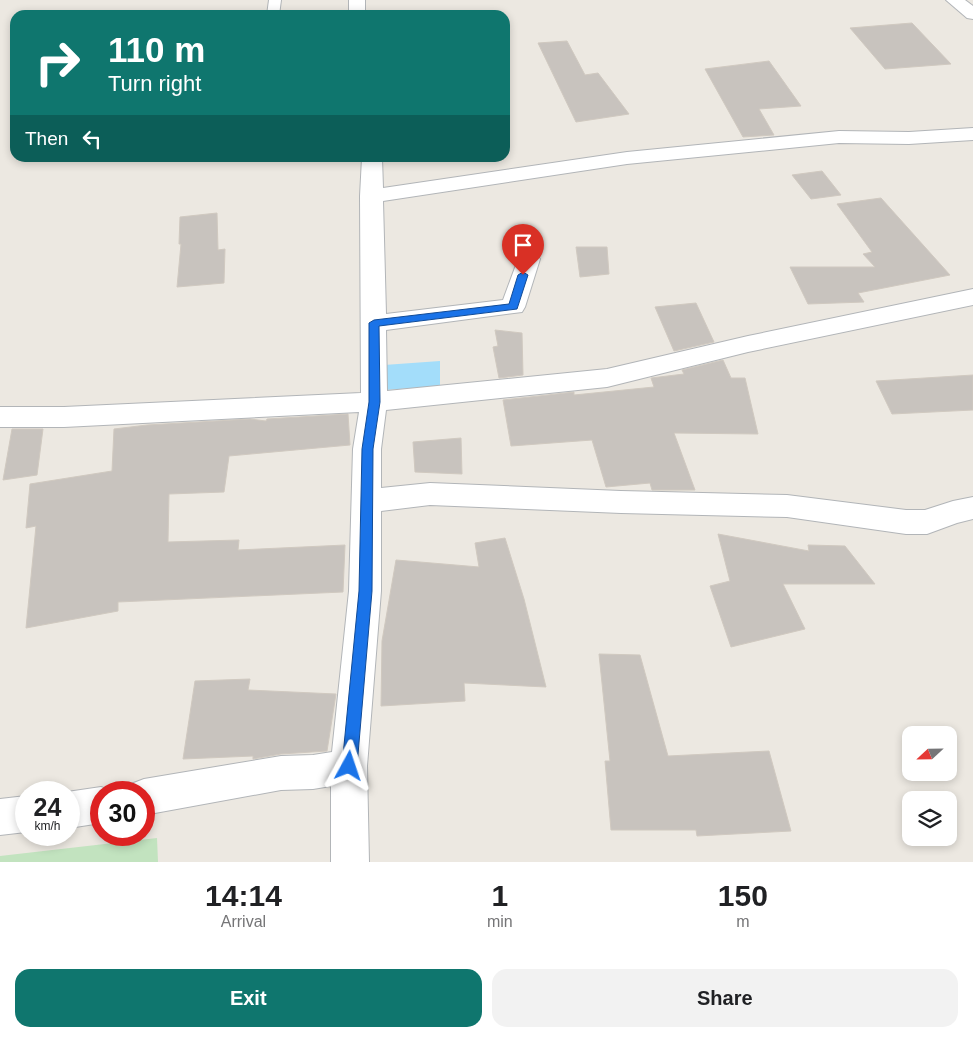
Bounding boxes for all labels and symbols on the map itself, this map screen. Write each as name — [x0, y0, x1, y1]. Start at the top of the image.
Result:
pin — [502, 224, 544, 275]
north arrow — [902, 726, 958, 781]
position arrow — [322, 739, 374, 791]
speed limit sign: 30 — [90, 781, 155, 846]

